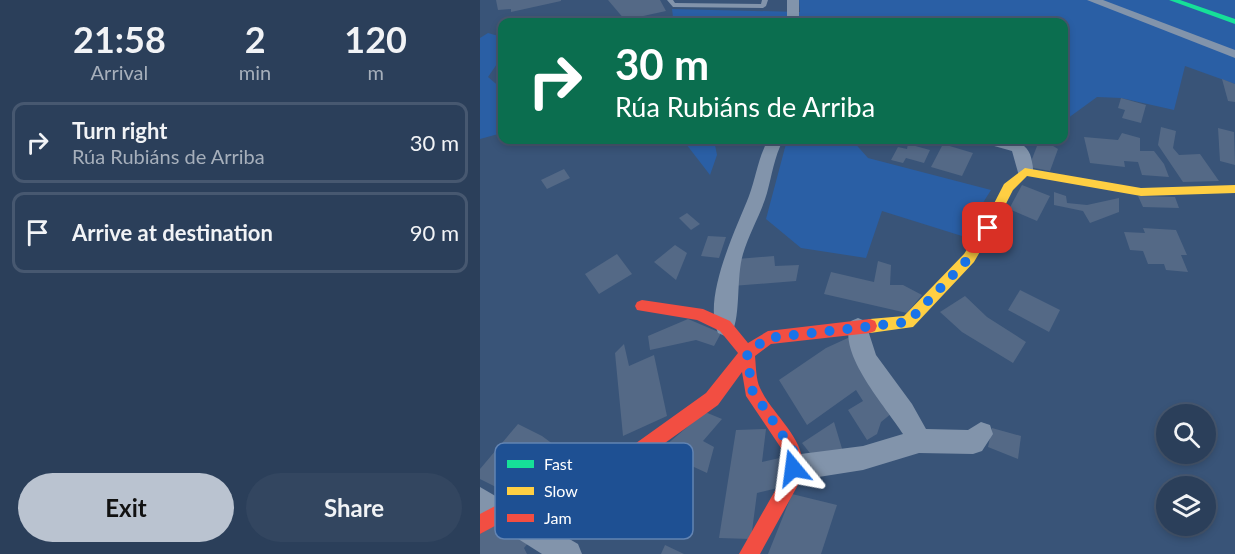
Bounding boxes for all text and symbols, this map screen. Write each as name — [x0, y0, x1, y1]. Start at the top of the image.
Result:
text: 21:58 — [73, 17, 166, 61]
text: 2 — [245, 17, 266, 61]
text: 120 — [344, 17, 407, 61]
text: 30 m — [615, 39, 709, 89]
icon: right — [516, 42, 594, 120]
text: Arrival — [91, 60, 148, 84]
text: min — [239, 60, 271, 84]
text: m — [367, 60, 384, 84]
text: Rúa Rubiáns de Arriba — [615, 90, 875, 123]
text: Turn right — [72, 117, 167, 144]
icon: right — [21, 126, 54, 159]
text: 30 m — [410, 129, 459, 156]
text: Rúa Rubiáns de Arriba — [72, 144, 265, 168]
pin — [962, 202, 1013, 253]
icon: arrive — [971, 211, 1004, 244]
icon: arrive — [21, 216, 54, 249]
text: Arrive at destination — [72, 219, 273, 246]
text: 90 m — [410, 219, 459, 246]
map controls — [1156, 404, 1216, 536]
button: search — [1156, 404, 1216, 464]
position arrow — [761, 436, 825, 500]
legend — [495, 443, 693, 539]
text: Fast — [544, 454, 573, 473]
button: Exit — [18, 473, 234, 542]
button: Share — [246, 473, 462, 542]
button: layers — [1156, 476, 1216, 536]
text: Slow — [544, 481, 578, 500]
text: Jam — [544, 508, 572, 527]

